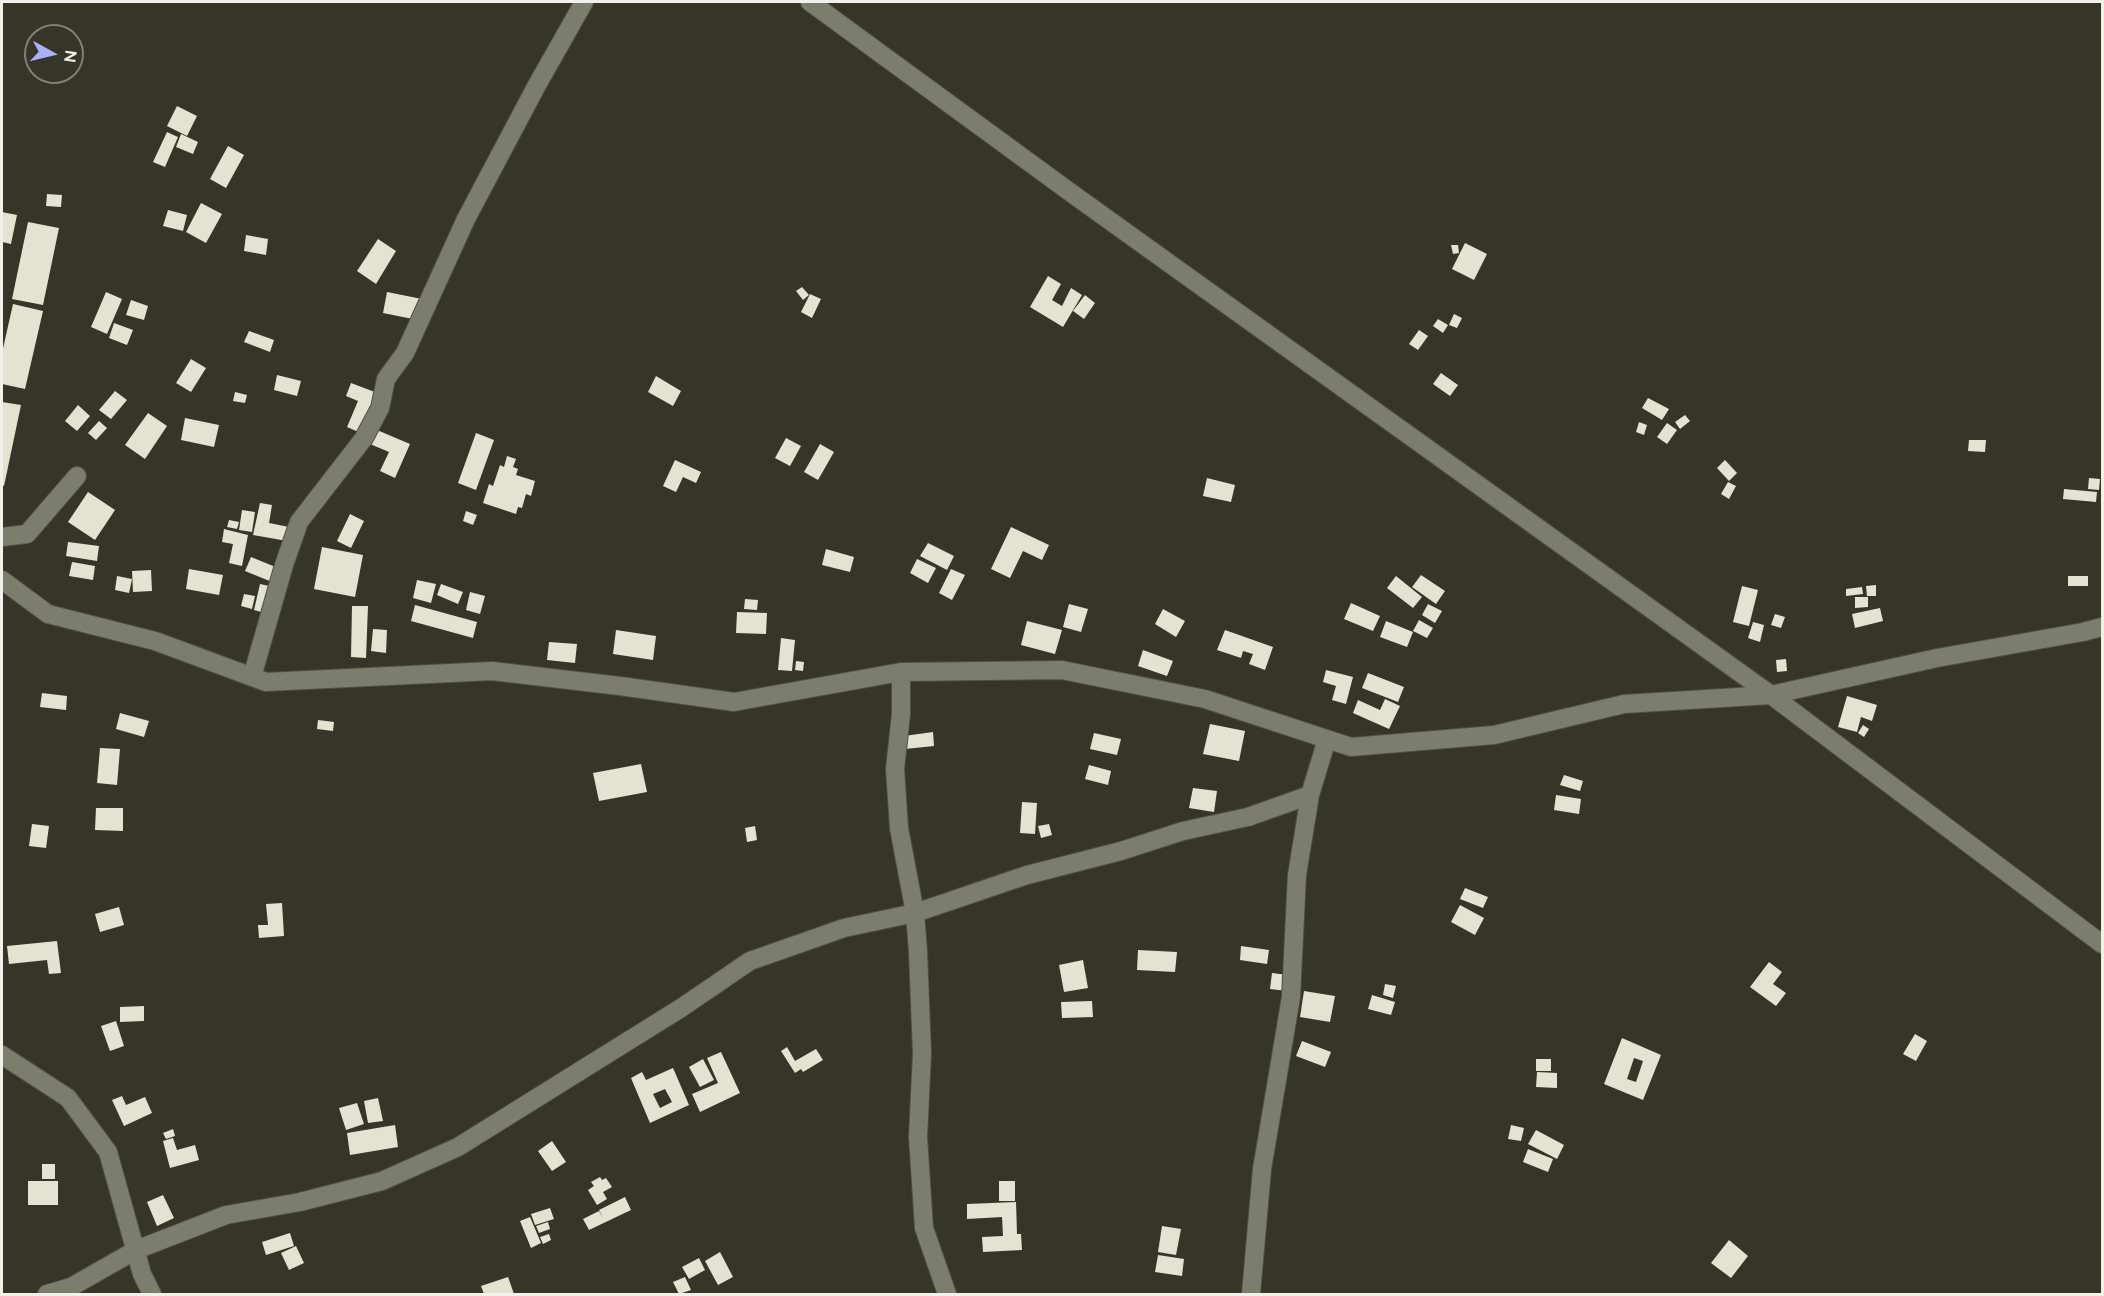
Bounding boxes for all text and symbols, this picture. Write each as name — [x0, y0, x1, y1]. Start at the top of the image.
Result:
north arrow — [24, 24, 84, 84]
text: N — [60, 49, 81, 64]

